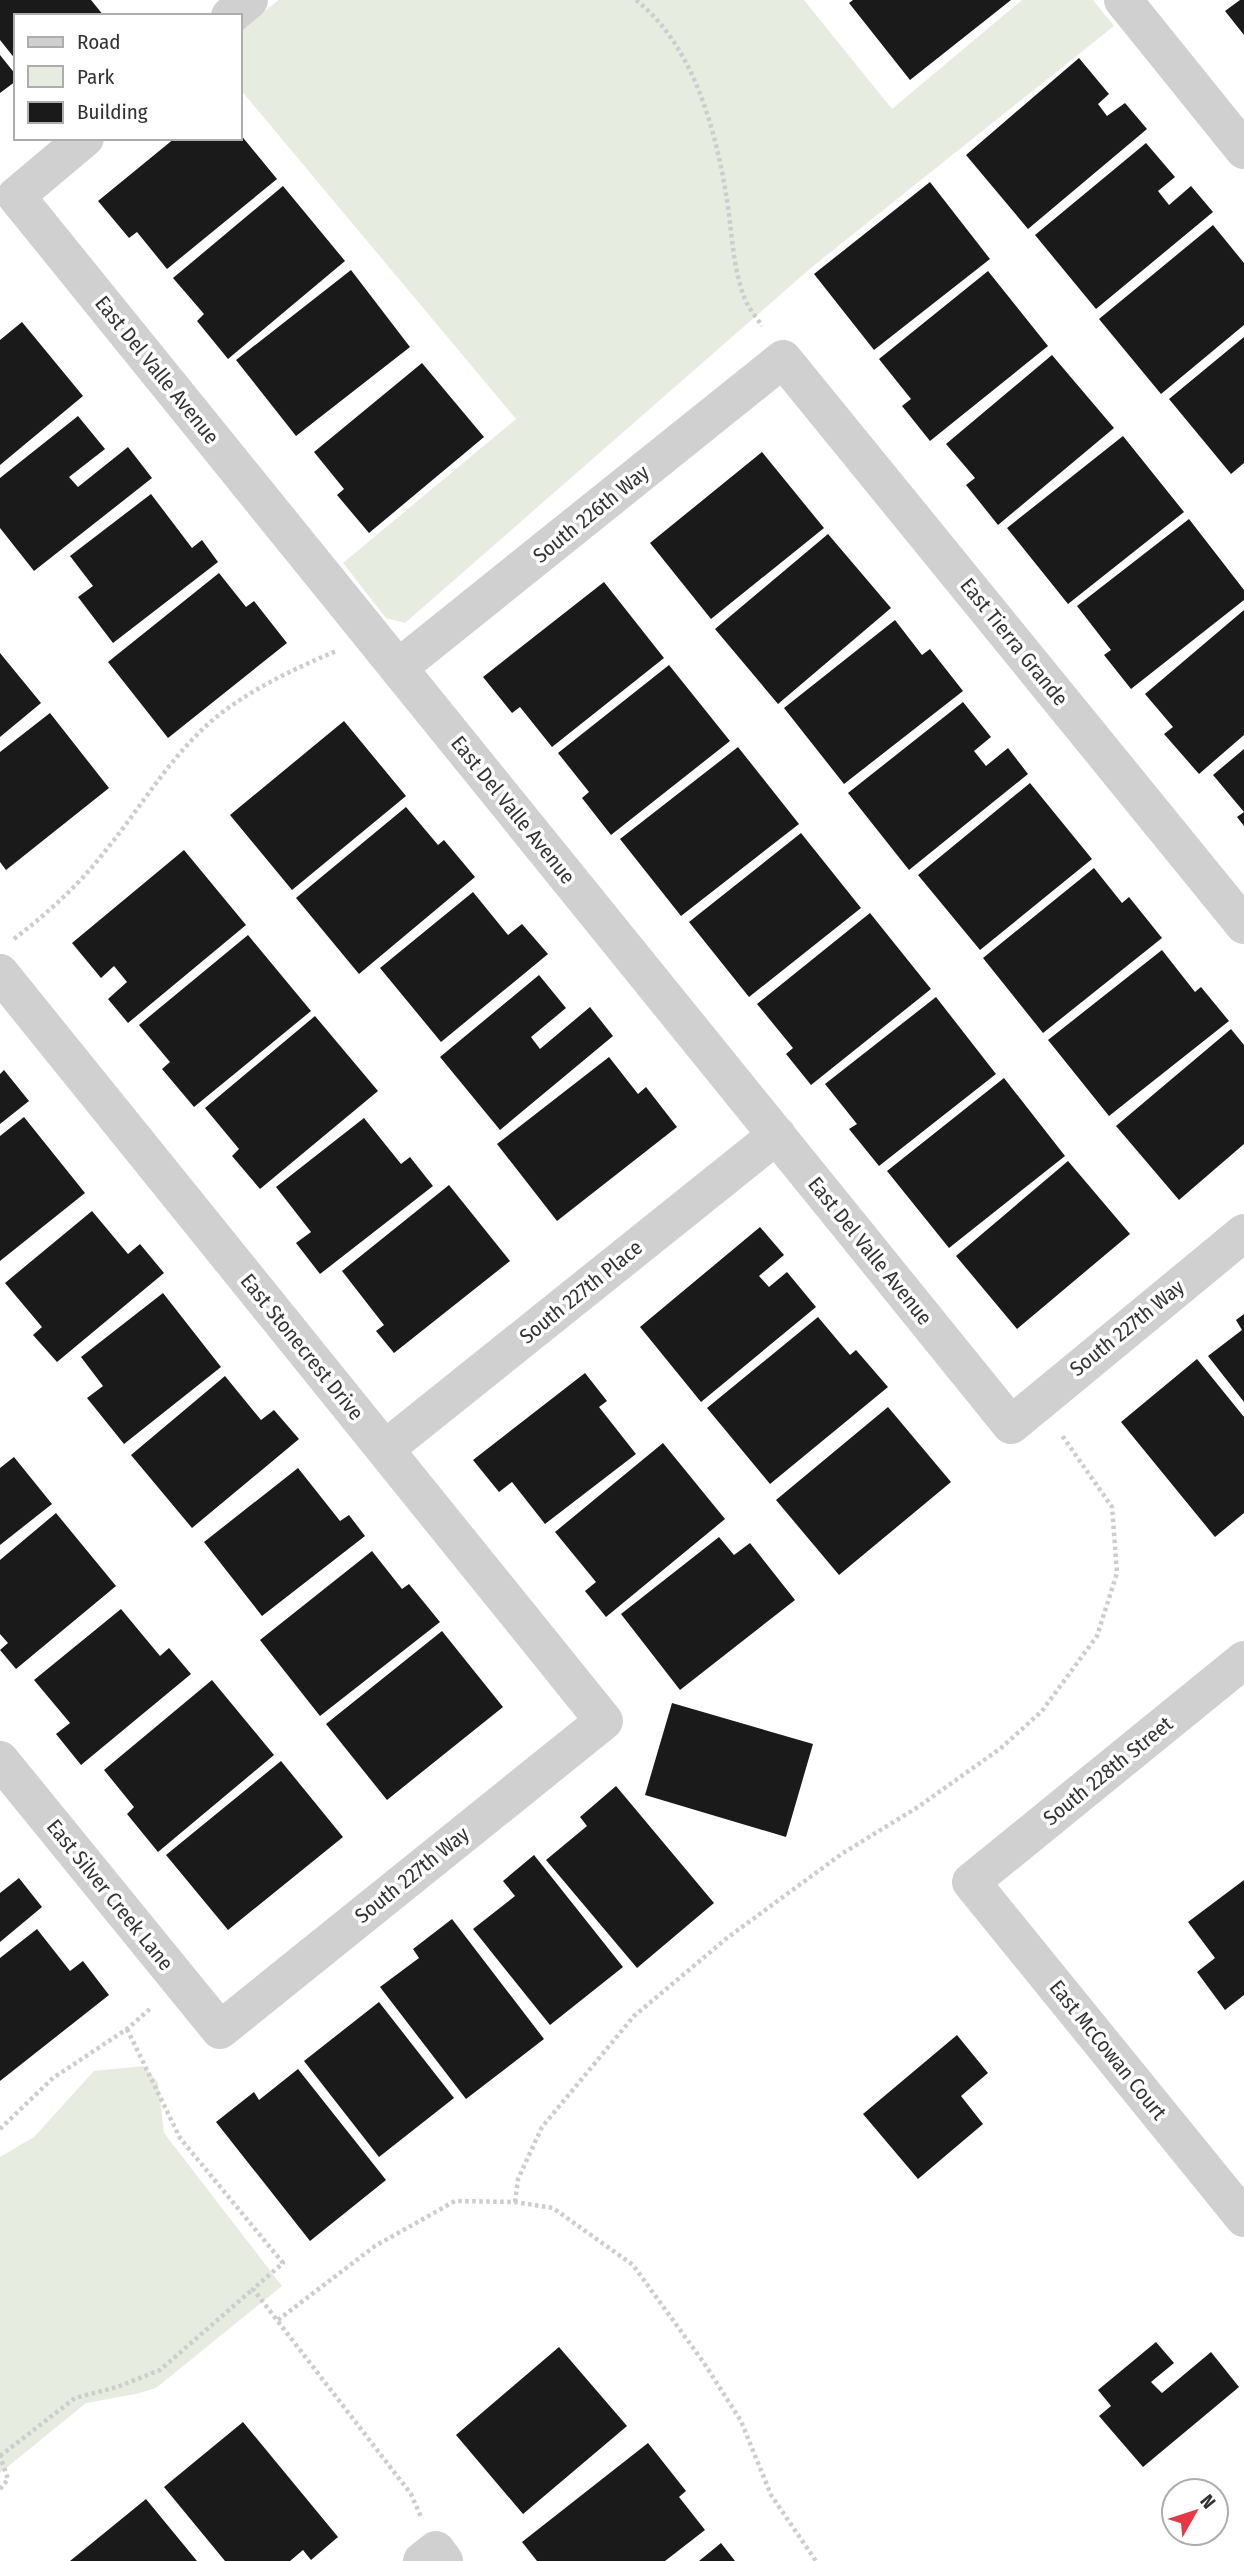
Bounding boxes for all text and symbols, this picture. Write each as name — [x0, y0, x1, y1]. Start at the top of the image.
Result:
legend — [14, 14, 242, 140]
text: Road — [77, 29, 121, 55]
text: Park — [77, 64, 115, 90]
text: Building — [77, 99, 148, 125]
street label: East Del Valle Avenue — [89, 291, 225, 449]
street label: South 226th Way — [528, 459, 655, 569]
street label: East Tierra Grande — [955, 573, 1073, 711]
street label: East Del Valle Avenue — [445, 731, 581, 889]
street label: East Del Valle Avenue — [802, 1172, 938, 1330]
street label: South 227th Place — [514, 1235, 648, 1349]
street label: East Stonecrest Drive — [235, 1268, 369, 1426]
street label: South 227th Way — [1065, 1274, 1190, 1382]
street label: South 228th Street — [1038, 1711, 1178, 1831]
street label: East Silver Creek Lane — [41, 1814, 179, 1976]
street label: South 227th Way — [350, 1821, 475, 1929]
street label: East McCowan Court — [1044, 1975, 1172, 2125]
north arrow — [1160, 2477, 1230, 2547]
text: N — [1195, 2490, 1220, 2513]

